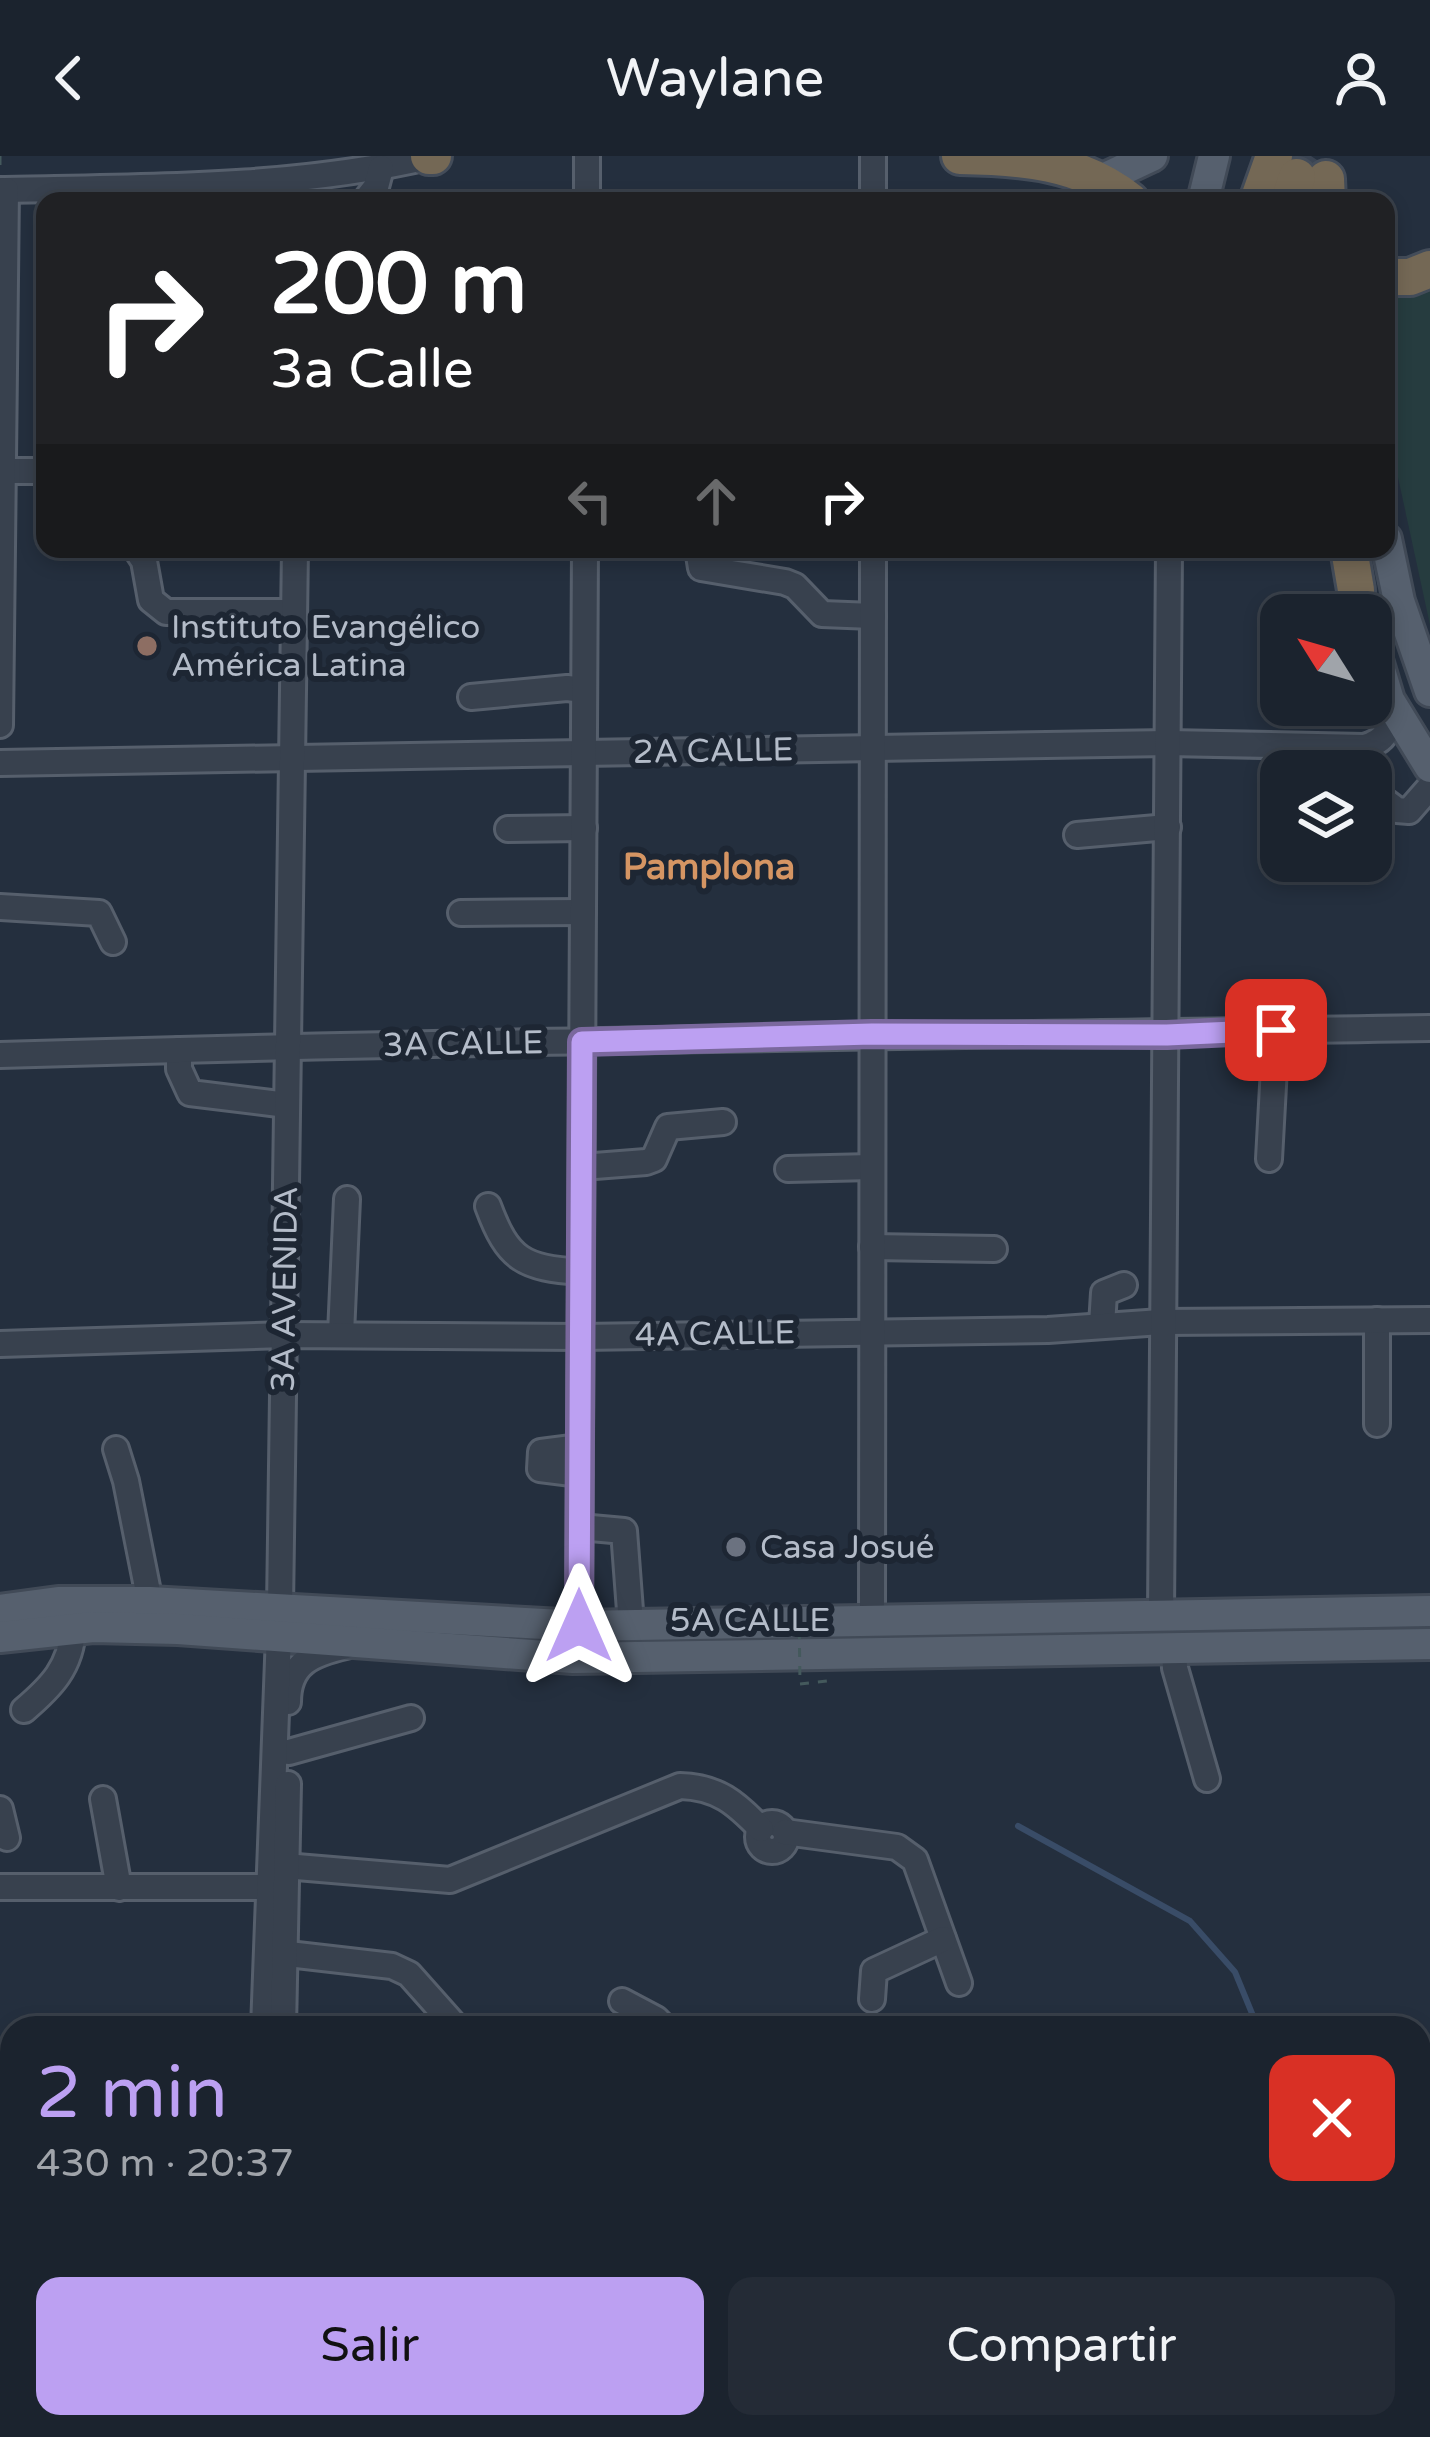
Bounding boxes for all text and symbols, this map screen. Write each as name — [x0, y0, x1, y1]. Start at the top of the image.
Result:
icon: back — [36, 45, 102, 111]
icon: person — [1328, 45, 1394, 111]
text: Waylane — [606, 46, 824, 111]
text: 200 m — [270, 235, 527, 336]
icon: right — [72, 240, 228, 396]
text: 3a Calle — [270, 337, 474, 402]
icon: left — [557, 468, 623, 534]
icon: ahead — [683, 468, 749, 534]
icon: right — [809, 468, 875, 534]
north arrow — [1260, 594, 1392, 726]
map controls — [1260, 594, 1392, 882]
place label: Instituto Evangélico América Latina — [171, 608, 480, 685]
marker: Instituto Evangélico América Latina — [134, 633, 160, 659]
street label: 2A CALLE — [632, 730, 794, 772]
button: layers — [1260, 750, 1392, 882]
district label: Pamplona — [623, 846, 795, 889]
pin — [1225, 979, 1327, 1081]
icon: arrive — [1243, 997, 1309, 1063]
street label: 3A CALLE — [382, 1023, 544, 1065]
street label: 3A AVENIDA — [264, 1186, 306, 1392]
street label: 4A CALLE — [634, 1313, 796, 1355]
place label: Casa Josué — [760, 1528, 935, 1567]
marker: Casa Josué — [723, 1534, 749, 1560]
position arrow — [516, 1563, 642, 1689]
street label: 5A CALLE — [670, 1601, 830, 1640]
text: 2 min — [36, 2051, 228, 2138]
button: close — [1269, 2055, 1395, 2181]
text: 430 m · 20:37 — [36, 2140, 294, 2187]
button: Salir — [36, 2277, 704, 2415]
button: Compartir — [728, 2277, 1395, 2415]

